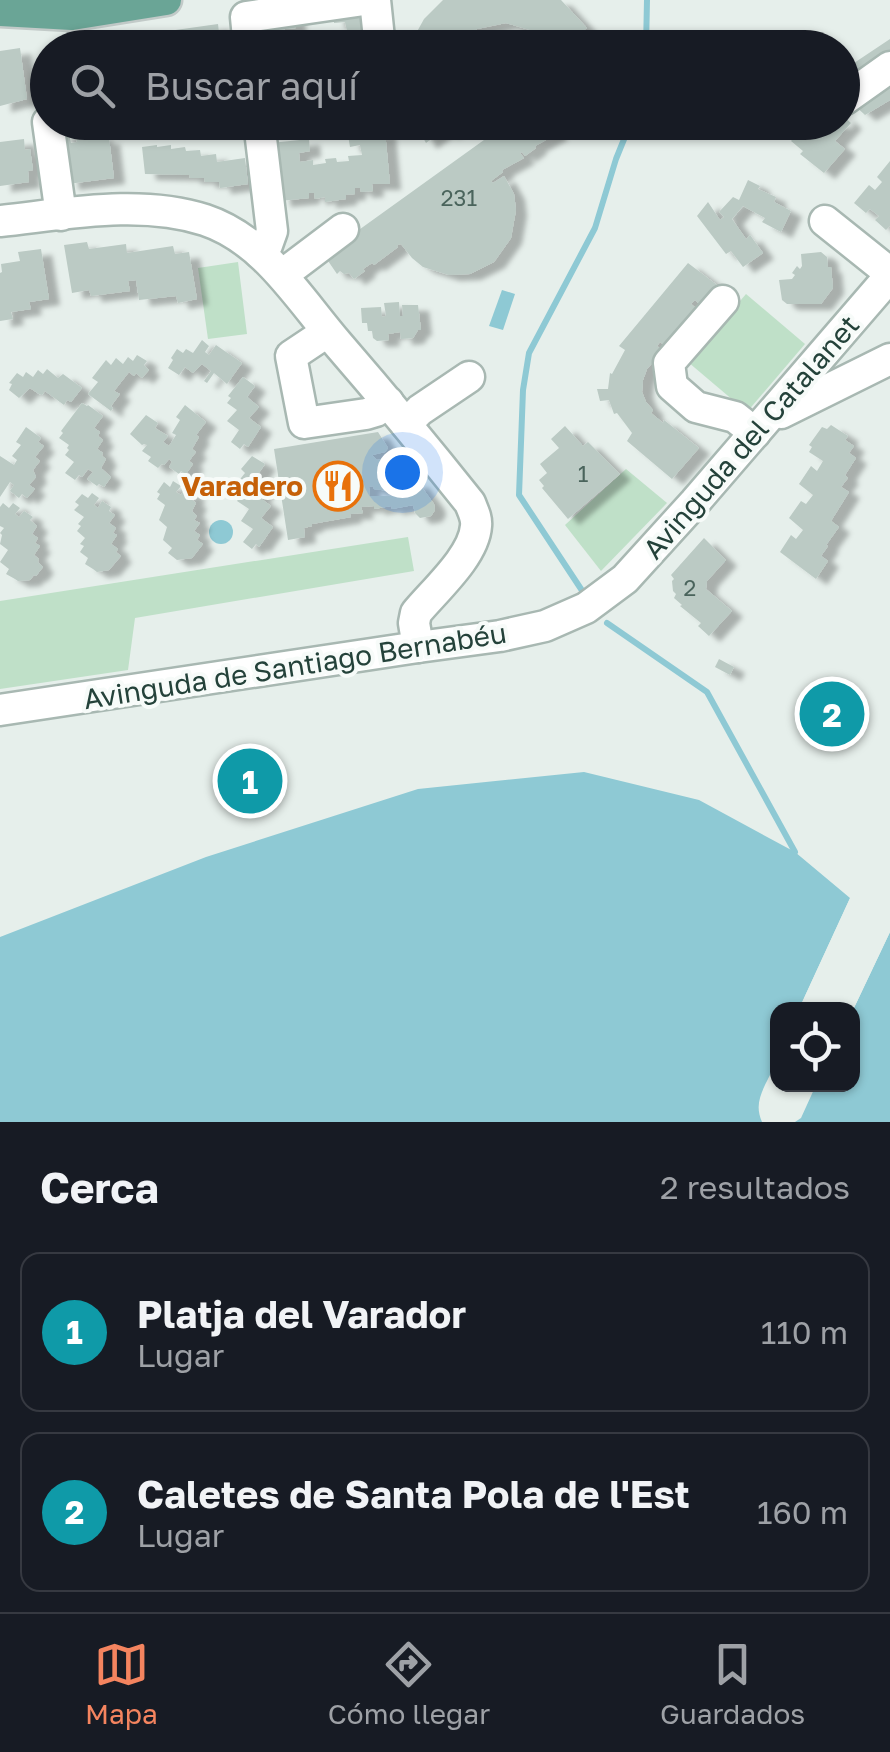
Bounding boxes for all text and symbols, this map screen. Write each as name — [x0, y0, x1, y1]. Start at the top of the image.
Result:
search box — [30, 30, 860, 140]
icon: search — [65, 58, 120, 113]
text: Buscar aquí — [145, 63, 358, 108]
house number: 231 — [441, 184, 477, 211]
street label: Avinguda del Catalanet — [636, 308, 865, 565]
your location — [377, 447, 428, 498]
restaurant icon: Varadero — [312, 460, 364, 512]
house number: 1 — [578, 460, 589, 487]
place label: Varadero — [181, 469, 303, 502]
house number: 2 — [684, 574, 696, 601]
street label: Avinguda de Santiago Bernabéu — [81, 616, 509, 715]
pin: 2 — [800, 676, 864, 752]
pin: 1 — [218, 744, 282, 818]
map controls — [770, 1002, 860, 1092]
button: locate — [770, 1002, 860, 1092]
text: Cerca — [40, 1162, 159, 1212]
text: 2 resultados — [660, 1168, 850, 1206]
text: Platja del Varador — [137, 1291, 466, 1336]
text: 1 — [66, 1313, 83, 1351]
text: 110 m — [761, 1313, 848, 1351]
text: Lugar — [137, 1336, 224, 1374]
text: Caletes de Santa Pola de l'Est — [137, 1471, 690, 1516]
text: 2 — [65, 1493, 84, 1531]
text: 160 m — [757, 1493, 848, 1531]
text: Lugar — [137, 1516, 224, 1554]
tab: Mapa — [85, 1637, 158, 1730]
tab: Cómo llegar — [328, 1637, 490, 1730]
tab: Guardados — [660, 1637, 805, 1730]

